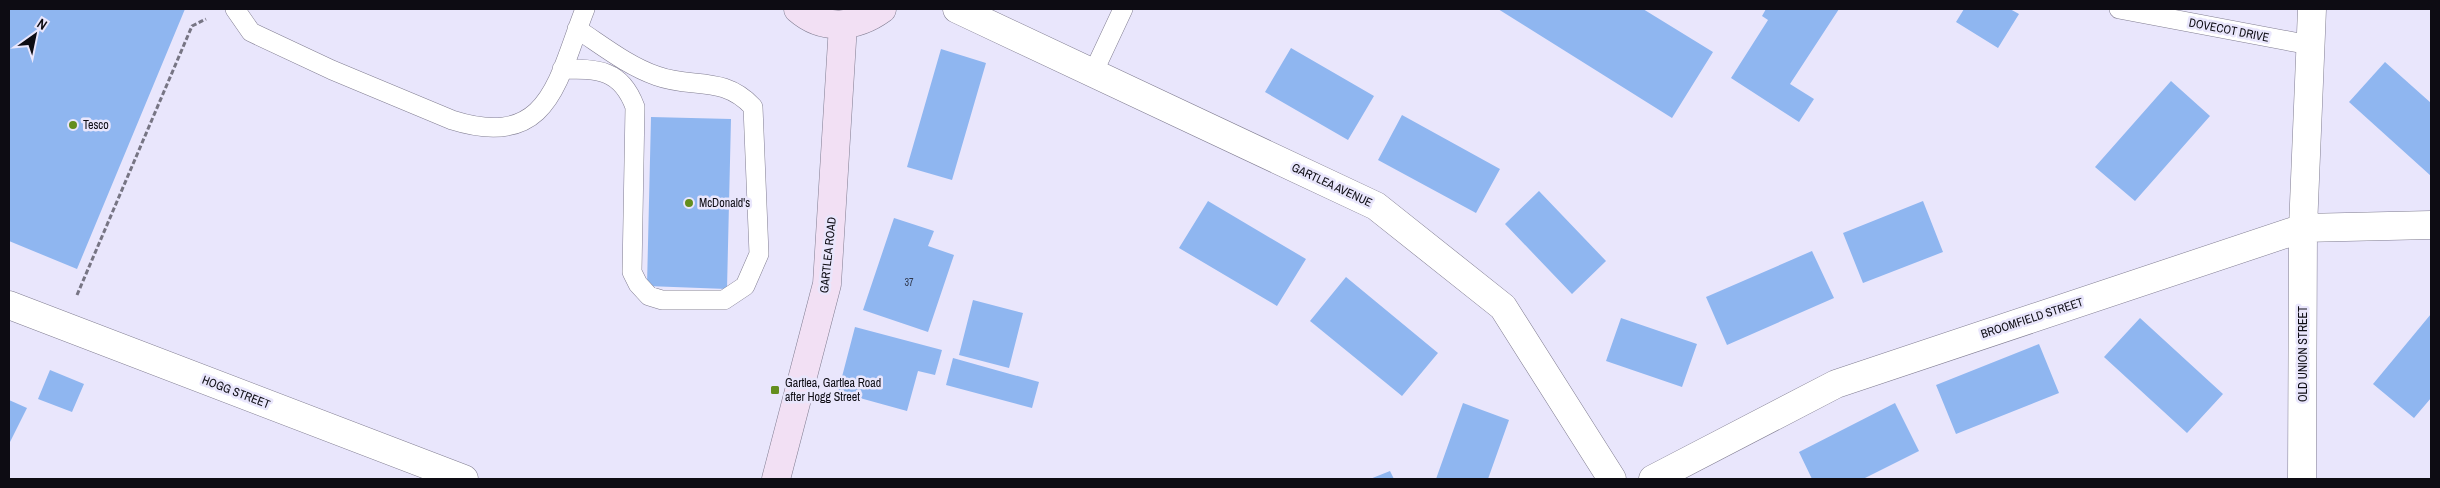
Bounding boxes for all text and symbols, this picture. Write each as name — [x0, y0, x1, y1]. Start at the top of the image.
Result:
north arrow — [10, 10, 60, 60]
text: N — [34, 14, 50, 34]
street label: DOVECOT DRIVE — [2188, 14, 2270, 46]
place label: Tesco — [83, 117, 109, 133]
marker: Tesco — [67, 119, 79, 131]
street label: GARTLEA AVENUE — [1289, 159, 1375, 211]
place label: McDonald's — [699, 195, 750, 211]
marker: McDonald's — [683, 197, 695, 209]
street label: GARTLEA ROAD — [816, 216, 840, 294]
house number: 37 — [904, 276, 914, 289]
street label: BROOMFIELD STREET — [1979, 294, 2085, 342]
street label: OLD UNION STREET — [2295, 306, 2311, 402]
street label: HOGG STREET — [200, 372, 272, 412]
place label: Gartlea, Gartlea Road after Hogg Street — [785, 375, 881, 405]
marker: Gartlea, Gartlea Road after Hogg Street — [769, 384, 781, 396]

